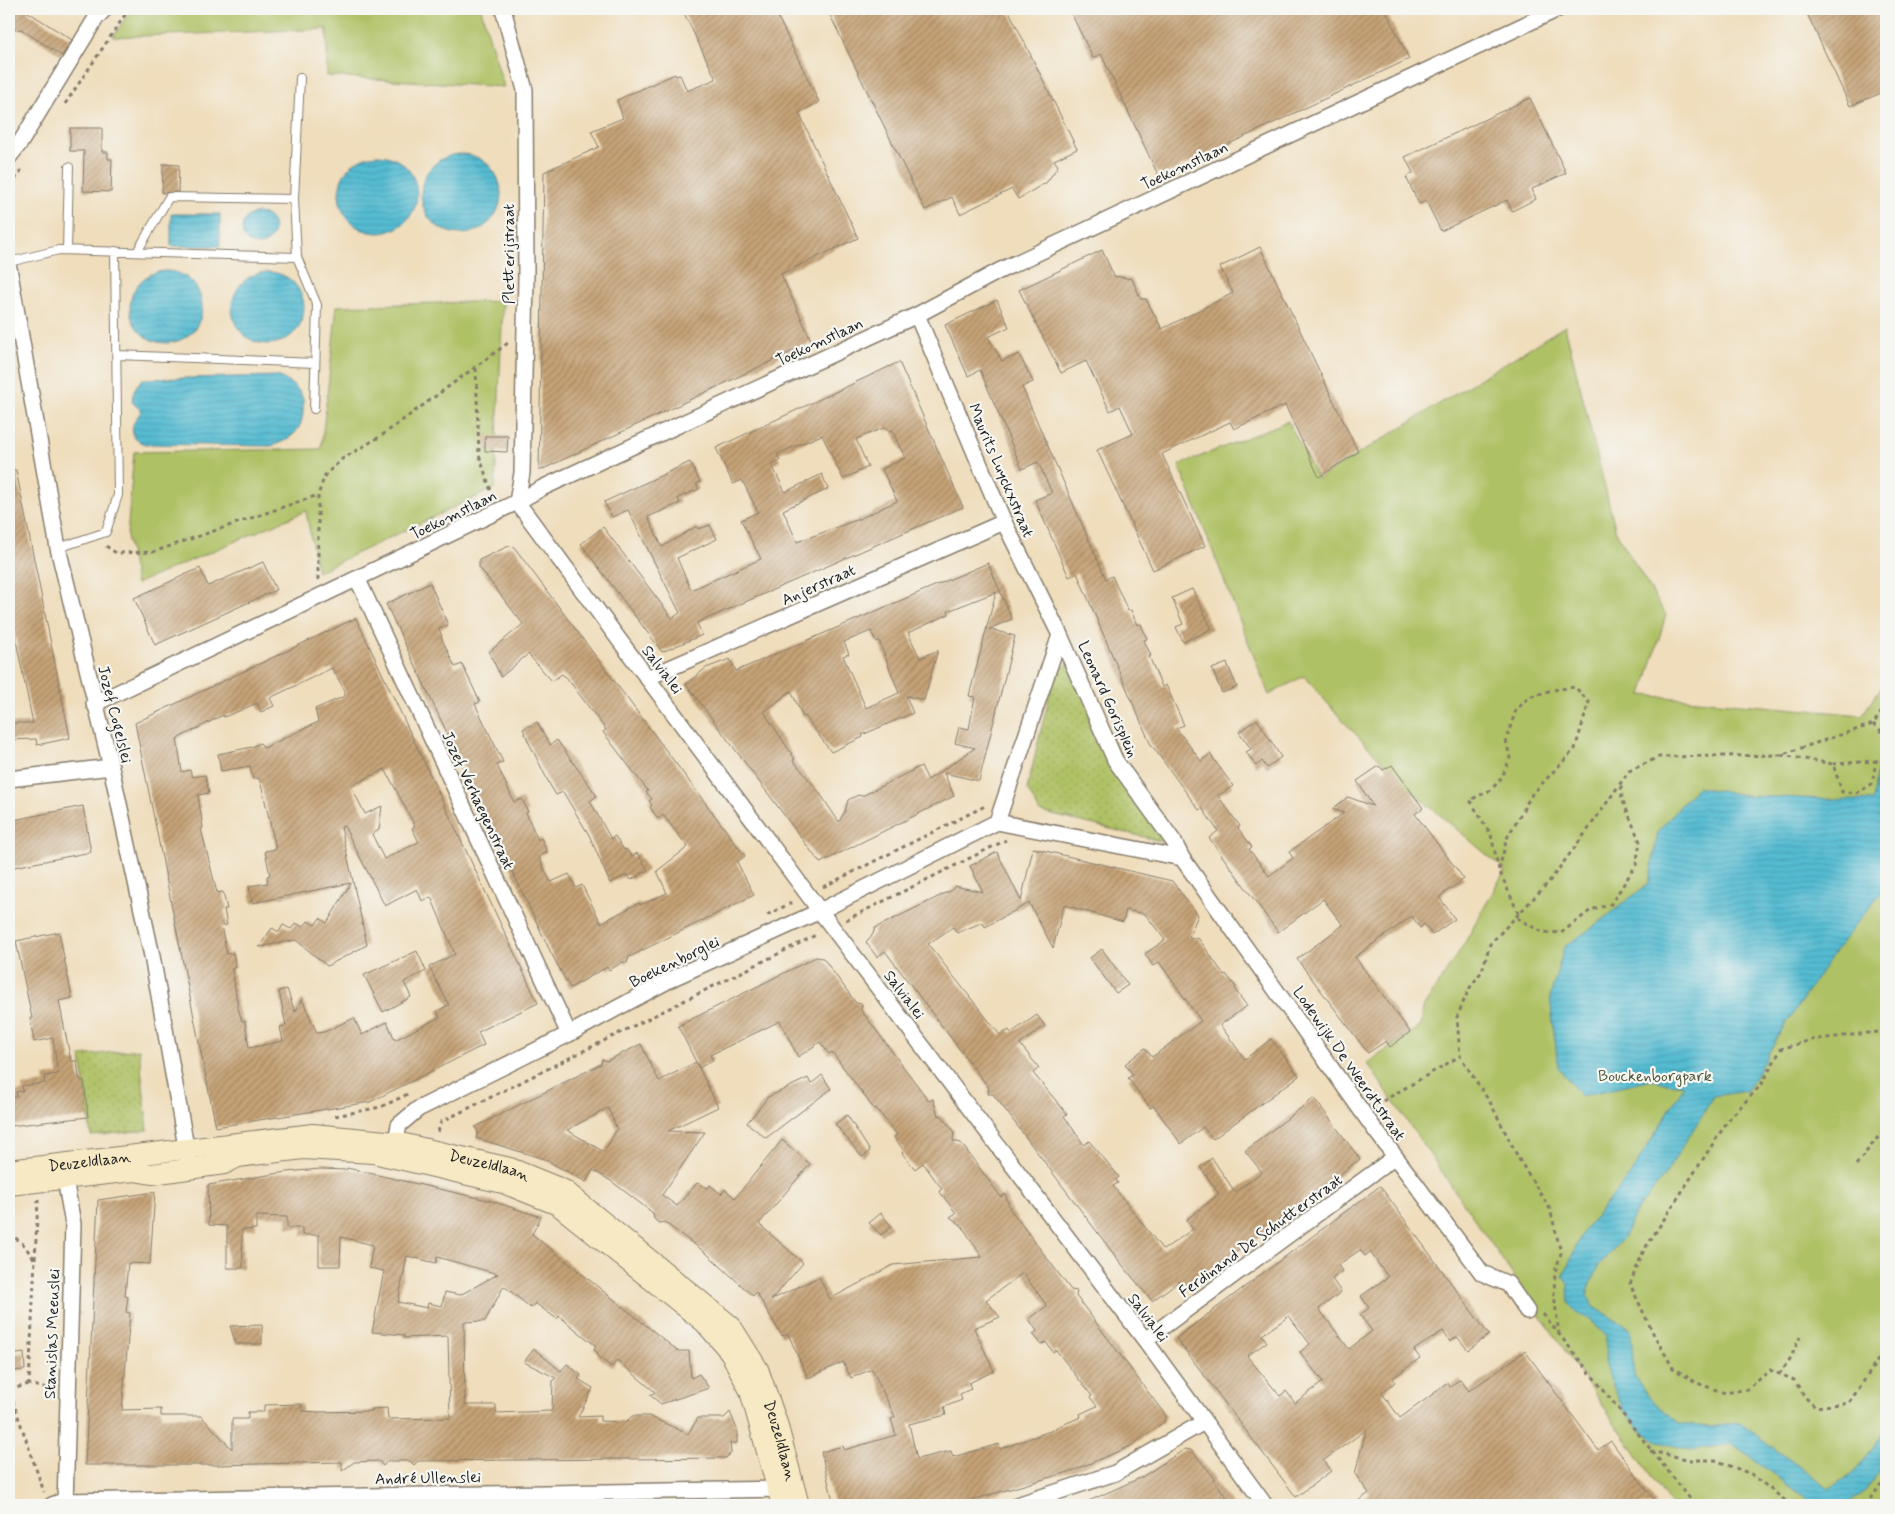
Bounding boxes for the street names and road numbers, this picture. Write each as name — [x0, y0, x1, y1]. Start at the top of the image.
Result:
street label: Toekomstlaan — [1138, 137, 1232, 196]
street label: Pletterijstraat — [499, 204, 520, 304]
street label: Toekomstlaan — [773, 313, 867, 372]
street label: Maurits Luyckxstraat — [963, 400, 1038, 541]
street label: Toekomstlaan — [407, 485, 500, 545]
street label: Anjerstraat — [778, 560, 859, 611]
street label: Leonard Gorisplein — [1072, 638, 1143, 761]
street label: Salvialei — [637, 641, 687, 699]
street label: Jozef Cogelslei — [91, 663, 137, 766]
street label: Jozef Verhaegenstraat — [436, 728, 519, 873]
street label: Boekenborglei — [626, 932, 724, 994]
street label: Salvialei — [879, 966, 929, 1024]
street label: Lodewijk De Weerdtstraat — [1288, 983, 1410, 1145]
street label: Deuzeldlaan — [447, 1145, 533, 1187]
street label: Deuzeldlaan — [47, 1147, 132, 1177]
street label: Ferdinand De Schutterstraat — [1175, 1170, 1347, 1303]
street label: Stanislas Meeuslei — [40, 1269, 65, 1400]
street label: Salvialei — [1123, 1289, 1173, 1347]
street label: Deuzeldlaan — [758, 1398, 801, 1484]
street label: André Ullenslei — [375, 1467, 481, 1490]

